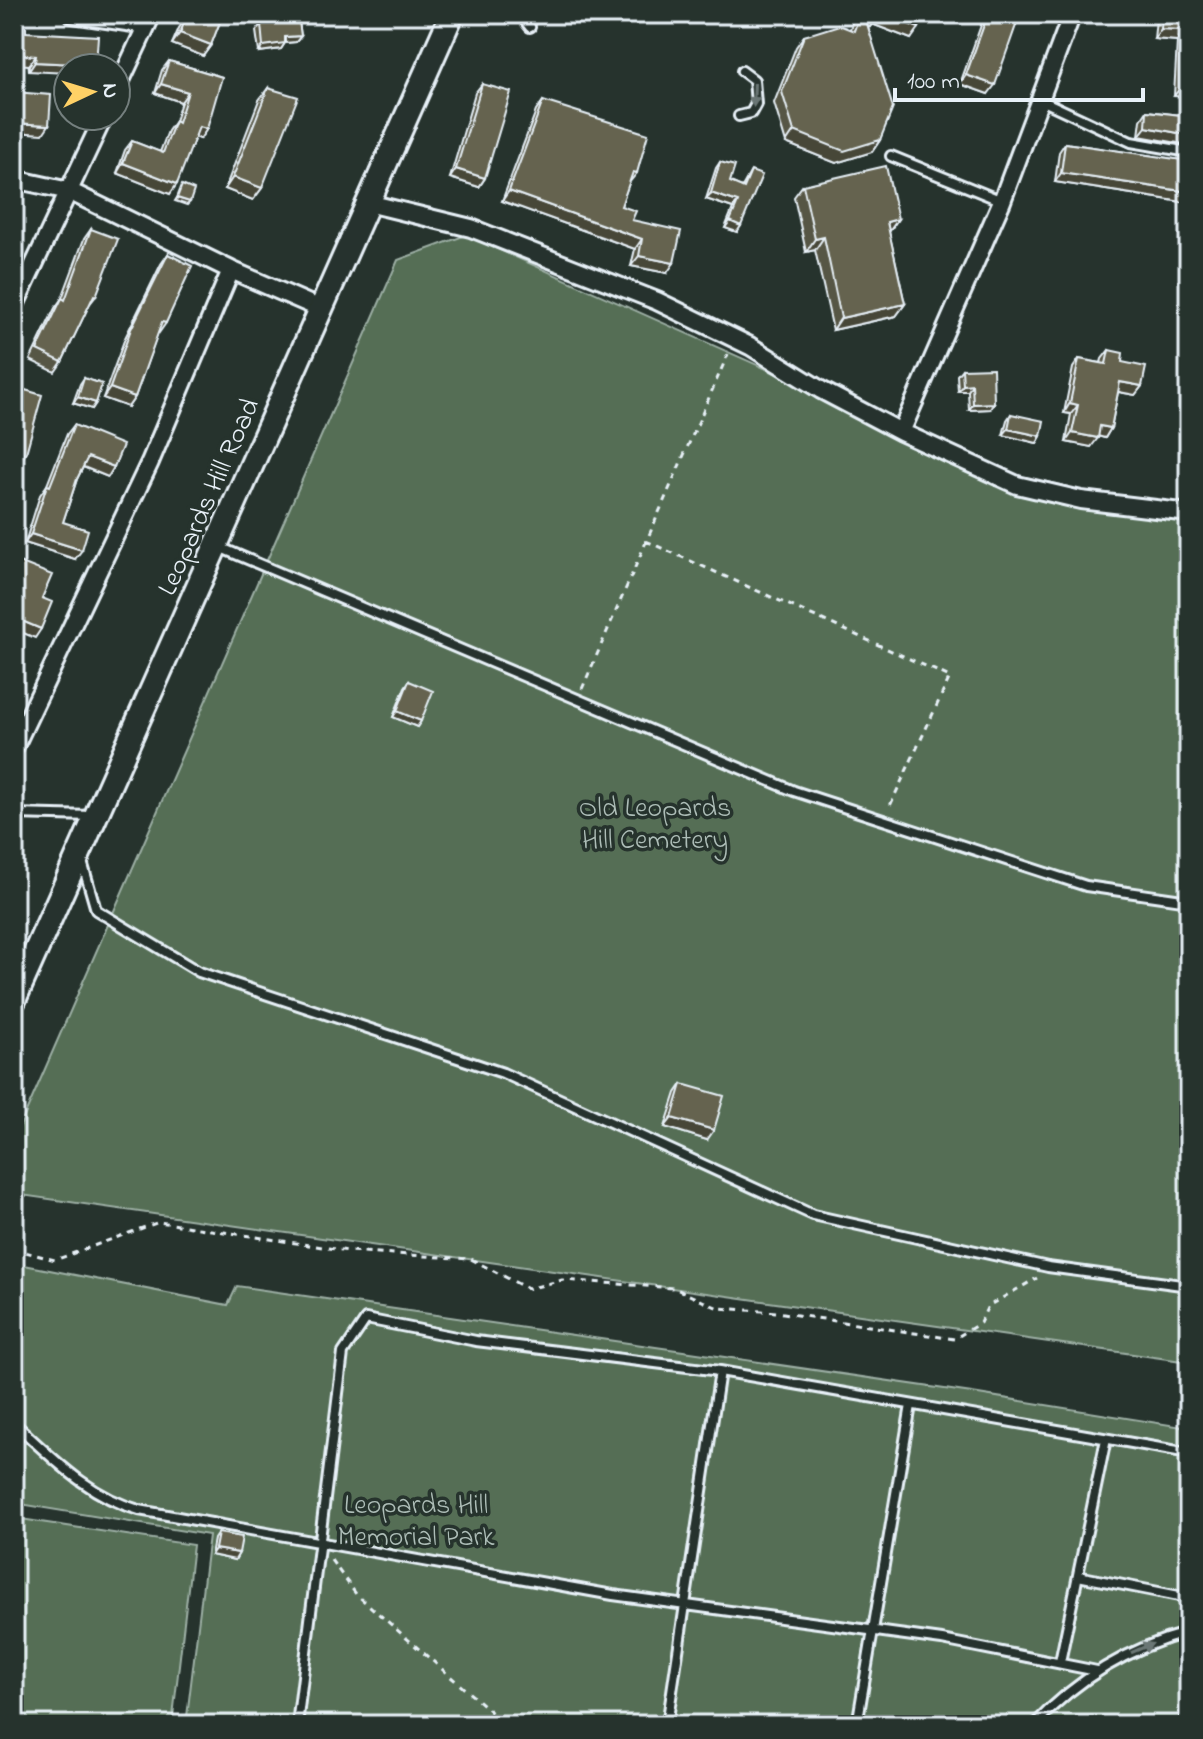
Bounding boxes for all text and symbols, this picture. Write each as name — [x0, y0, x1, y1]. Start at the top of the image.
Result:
north arrow — [52, 52, 132, 132]
scale bar — [895, 52, 1143, 102]
text: 100 m — [907, 65, 960, 100]
text: N — [92, 82, 125, 99]
one-way arrow — [747, 83, 760, 109]
street label: Leopards Hill Road — [148, 392, 272, 603]
park label: Old Leopards Hill Cemetery — [579, 789, 731, 862]
park label: Leopards Hill Memorial Park — [338, 1486, 495, 1559]
one-way arrow — [1130, 1641, 1154, 1654]

